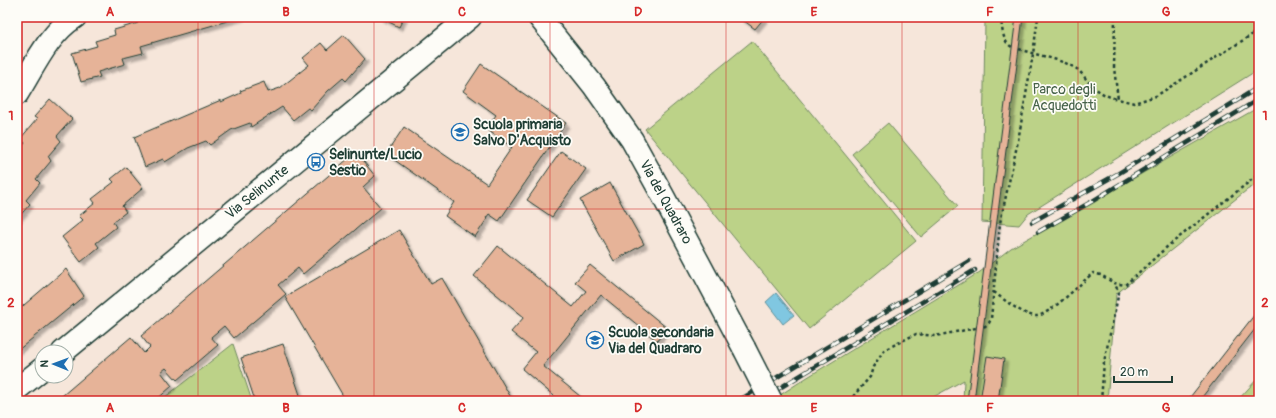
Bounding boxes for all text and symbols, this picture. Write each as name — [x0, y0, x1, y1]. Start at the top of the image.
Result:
text: A — [106, 4, 115, 20]
text: B — [282, 4, 290, 20]
text: C — [458, 4, 466, 20]
text: D — [634, 4, 642, 20]
text: E — [811, 4, 818, 20]
text: F — [986, 4, 994, 20]
text: G — [1162, 4, 1171, 20]
park label: Parco degli Acquedotti — [1032, 81, 1097, 114]
text: 1 — [8, 108, 14, 124]
text: 1 — [1262, 108, 1268, 124]
place label: Scuola primaria Salvo D'Acquisto — [473, 116, 572, 149]
school or university icon: Scuola primaria Salvo D'Acquisto — [450, 122, 470, 142]
place label: Selinunte/Lucio Sestio — [329, 146, 423, 179]
bus stop icon: Selinunte/Lucio Sestio — [306, 152, 326, 172]
street label: Via del Quadraro — [636, 157, 696, 247]
street label: Via Selinunte — [222, 161, 292, 223]
text: 2 — [7, 295, 15, 311]
text: 2 — [1261, 295, 1269, 311]
place label: Scuola secondaria Via del Quadraro — [608, 324, 714, 357]
school or university icon: Scuola secondaria Via del Quadraro — [585, 330, 605, 350]
north arrow — [34, 344, 74, 384]
scale bar — [1114, 358, 1172, 384]
text: N — [38, 359, 51, 368]
text: 20 m — [1120, 365, 1149, 380]
text: A — [106, 400, 115, 416]
text: B — [282, 400, 290, 416]
text: C — [458, 400, 466, 416]
text: D — [634, 400, 642, 416]
text: E — [811, 400, 818, 416]
text: F — [986, 400, 994, 416]
text: G — [1162, 400, 1171, 416]

